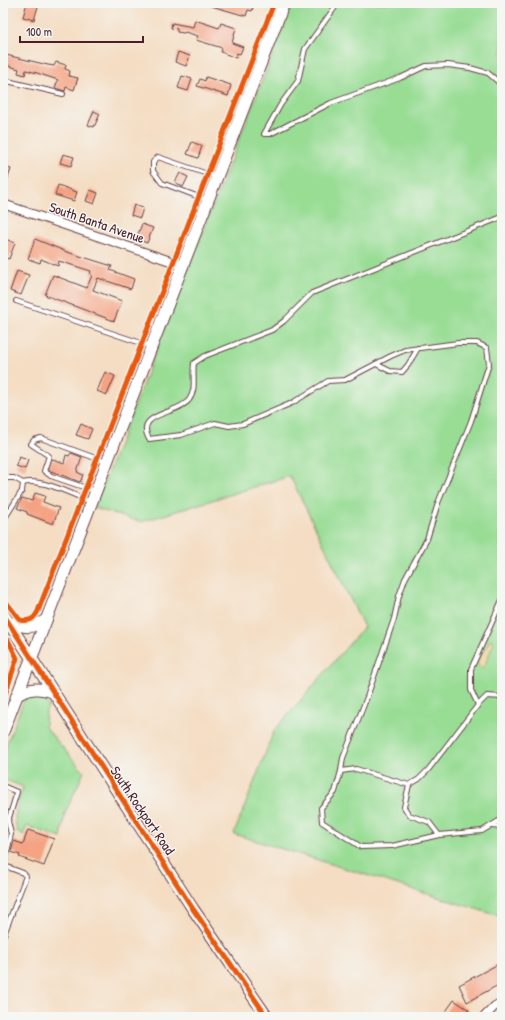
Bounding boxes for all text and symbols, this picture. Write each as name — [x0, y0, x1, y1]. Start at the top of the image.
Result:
scale bar — [20, 18, 143, 44]
text: 100 m — [26, 23, 52, 40]
street label: South Banta Avenue — [47, 197, 148, 247]
street label: South Rockport Road — [106, 762, 180, 859]

